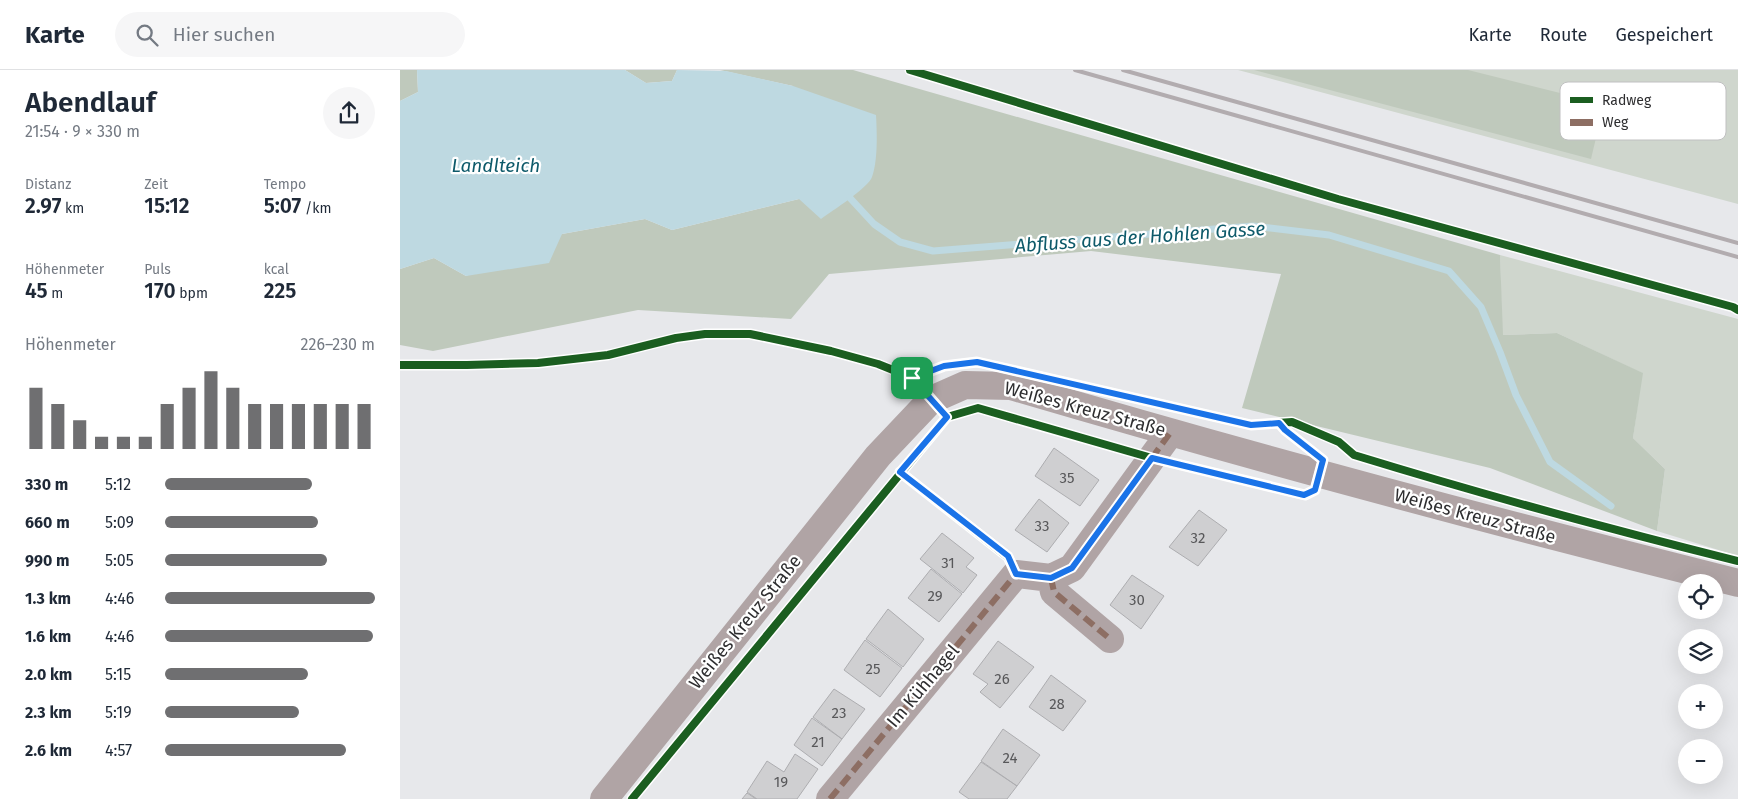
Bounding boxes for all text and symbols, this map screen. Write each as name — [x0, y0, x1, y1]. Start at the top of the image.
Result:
search box — [115, 12, 465, 57]
text: Karte — [25, 21, 85, 49]
icon: search — [133, 21, 161, 49]
text: Hier suchen — [173, 23, 275, 46]
text: Karte — [1469, 24, 1512, 46]
text: Route — [1540, 24, 1587, 46]
text: Gespeichert — [1615, 24, 1713, 46]
legend — [1560, 82, 1726, 140]
text: Abendlauf — [25, 86, 156, 119]
button: share — [323, 87, 375, 139]
text: Radweg — [1602, 92, 1652, 109]
text: Weg — [1602, 114, 1629, 131]
text: 21:54 · 9 × 330 m — [25, 122, 140, 141]
water label: Landlteich — [452, 154, 540, 177]
text: Distanz — [25, 176, 71, 193]
text: Zeit — [144, 176, 168, 193]
text: Tempo — [264, 176, 306, 193]
text: 2.97 — [25, 193, 61, 219]
text: 15:12 — [144, 193, 190, 219]
text: 5:07 — [264, 193, 301, 219]
text: km — [61, 200, 84, 217]
text: /km — [301, 200, 331, 217]
water label: Abfluss aus der Hohlen Gasse — [1013, 217, 1266, 257]
text: Höhenmeter — [25, 261, 104, 278]
text: Puls — [144, 261, 171, 278]
text: kcal — [264, 261, 289, 278]
text: 45 — [25, 278, 48, 304]
text: 170 — [144, 278, 176, 304]
text: 225 — [264, 278, 296, 304]
text: m — [48, 285, 63, 302]
text: bpm — [176, 285, 208, 302]
text: Höhenmeter — [25, 335, 116, 354]
text: 226–230 m — [301, 335, 375, 354]
pin — [891, 357, 933, 399]
icon: arrive — [898, 364, 926, 392]
street label: Weißes Kreuz Straße — [1002, 377, 1168, 441]
house number: 35 — [1059, 469, 1075, 487]
text: 330 m — [25, 475, 68, 494]
text: 5:12 — [105, 475, 131, 494]
street label: Weißes Kreuz Straße — [1392, 484, 1558, 548]
text: 660 m — [25, 513, 70, 532]
text: 5:09 — [105, 513, 134, 532]
house number: 33 — [1035, 517, 1049, 535]
house number: 32 — [1191, 529, 1205, 547]
text: 990 m — [25, 551, 70, 570]
text: 5:05 — [105, 551, 134, 570]
street label: Weißes Kreuz Straße — [684, 551, 806, 693]
house number: 31 — [941, 554, 955, 572]
map controls — [1678, 574, 1723, 784]
button: locate — [1678, 574, 1723, 619]
house number: 29 — [927, 587, 943, 605]
text: 1.3 km — [25, 589, 71, 608]
text: 4:46 — [105, 589, 134, 608]
house number: 30 — [1129, 591, 1145, 609]
text: 1.6 km — [25, 627, 71, 646]
text: 4:46 — [105, 627, 134, 646]
button: layers — [1678, 629, 1723, 674]
street label: Im Kühhagel — [882, 640, 964, 732]
house number: 25 — [866, 660, 880, 678]
text: 2.0 km — [25, 665, 72, 684]
text: 5:15 — [105, 665, 131, 684]
house number: 26 — [994, 670, 1010, 688]
button: + — [1678, 684, 1723, 729]
house number: 28 — [1049, 695, 1065, 713]
text: 2.3 km — [25, 703, 72, 722]
text: 5:19 — [105, 703, 132, 722]
house number: 23 — [832, 704, 846, 722]
house number: 21 — [811, 733, 825, 751]
button: − — [1678, 739, 1723, 784]
text: 2.6 km — [25, 741, 72, 760]
text: 4:57 — [105, 741, 132, 760]
house number: 24 — [1002, 749, 1018, 767]
house number: 19 — [774, 773, 788, 791]

